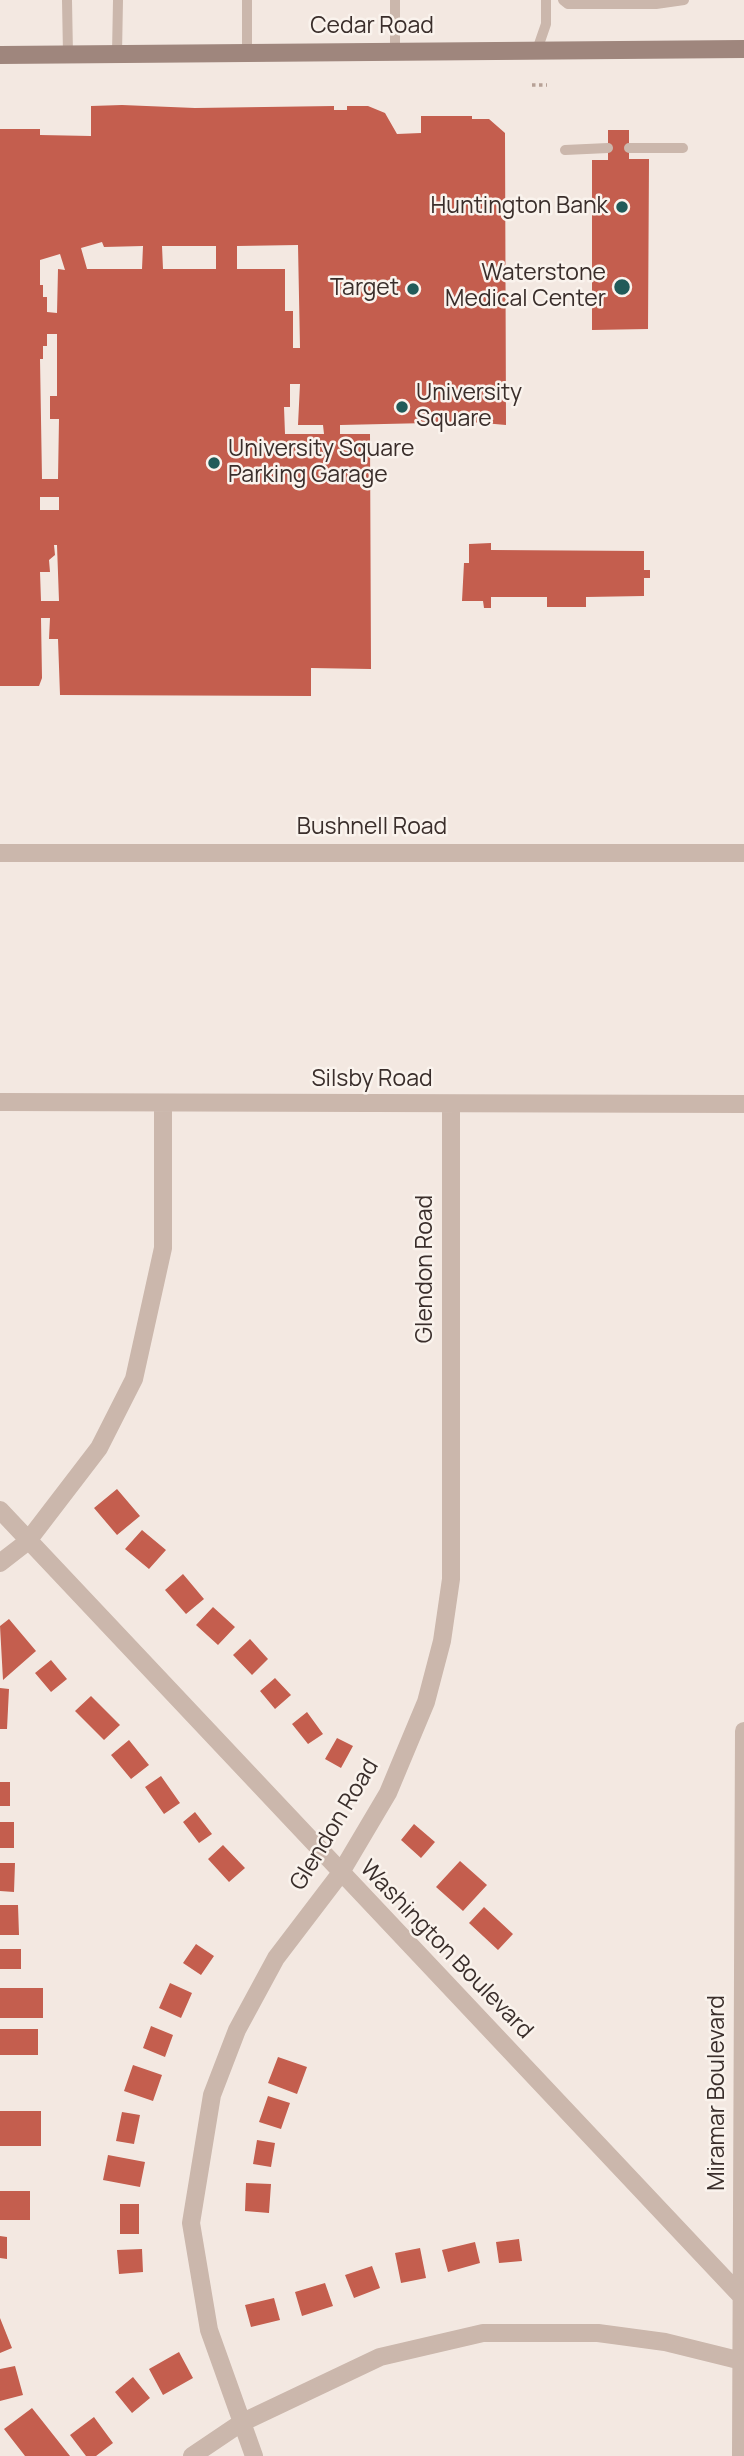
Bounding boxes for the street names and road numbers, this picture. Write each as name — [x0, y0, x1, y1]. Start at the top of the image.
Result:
street label: Cedar Road — [310, 13, 434, 41]
street label: Bushnell Road — [297, 814, 447, 842]
street label: Silsby Road — [311, 1066, 433, 1094]
street label: Glendon Road — [412, 1195, 440, 1343]
street label: Glendon Road — [285, 1754, 385, 1896]
street label: Washington Boulevard — [354, 1855, 538, 2045]
street label: Miramar Boulevard — [704, 1995, 732, 2191]

